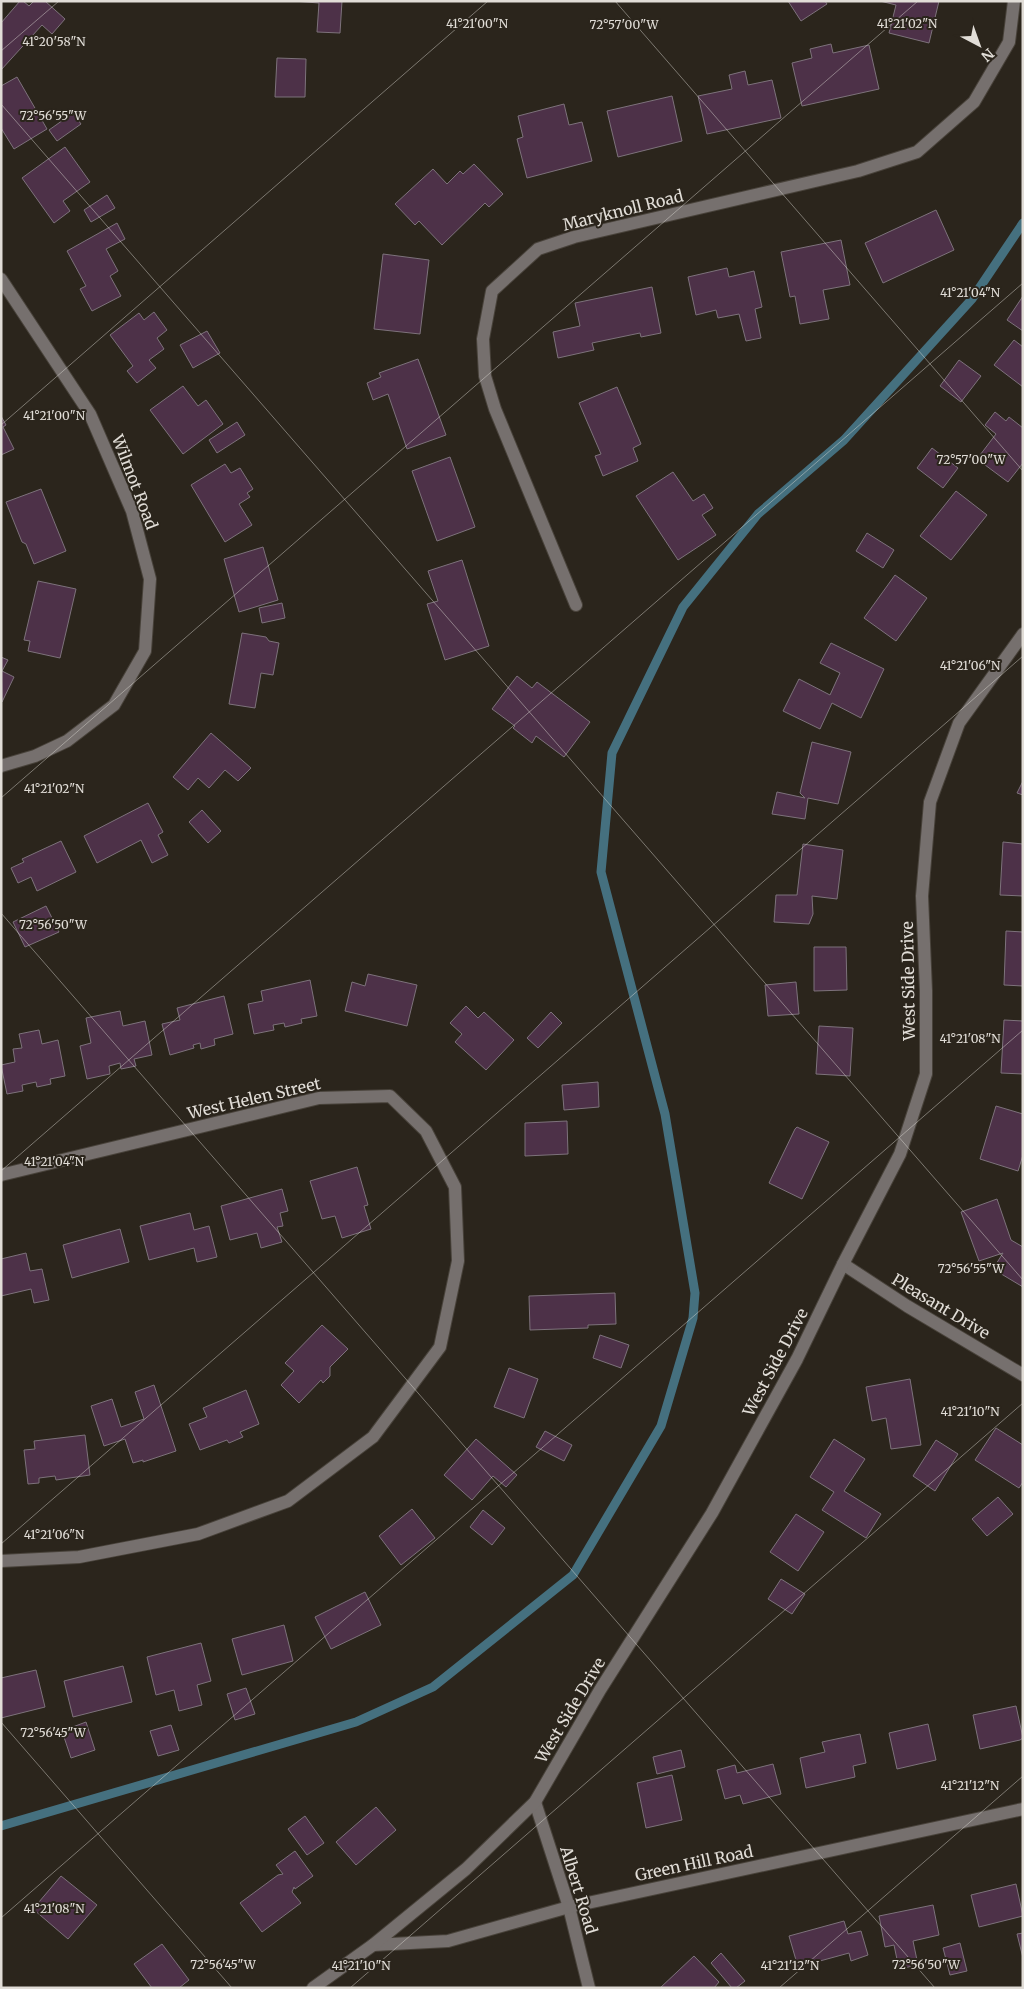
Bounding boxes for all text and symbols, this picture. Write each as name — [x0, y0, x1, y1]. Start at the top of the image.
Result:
text: 41°21'00"N — [446, 16, 509, 31]
text: 41°21'02"N — [877, 16, 938, 31]
text: 72°57'00"W — [590, 17, 659, 32]
north arrow — [954, 20, 1004, 70]
text: 41°20'58"N — [22, 34, 86, 49]
text: N — [977, 44, 998, 65]
text: 72°56'55"W — [20, 108, 87, 123]
street label: Maryknoll Road — [561, 185, 686, 235]
text: 41°21'04"N — [940, 285, 1001, 300]
text: 41°21'00"N — [23, 408, 86, 423]
street label: Wilmot Road — [107, 431, 162, 533]
text: 72°57'00"W — [937, 452, 1006, 467]
text: 41°21'06"N — [940, 658, 1001, 673]
text: 41°21'02"N — [24, 781, 85, 796]
text: 72°56'50"W — [19, 917, 88, 932]
street label: West Side Drive — [897, 921, 919, 1042]
text: 41°21'08"N — [939, 1031, 1001, 1046]
street label: West Helen Street — [185, 1073, 323, 1123]
text: 41°21'04"N — [24, 1154, 85, 1169]
text: 72°56'55"W — [938, 1261, 1005, 1276]
street label: Pleasant Drive — [888, 1269, 994, 1343]
street label: West Side Drive — [738, 1305, 812, 1420]
text: 41°21'10"N — [940, 1404, 1000, 1419]
text: 41°21'06"N — [24, 1527, 85, 1542]
street label: West Side Drive — [530, 1654, 609, 1767]
text: 72°56'45"W — [20, 1725, 87, 1740]
text: 41°21'12"N — [941, 1778, 1000, 1793]
street label: Green Hill Road — [633, 1841, 755, 1885]
street label: Albert Road — [556, 1843, 602, 1937]
text: 41°21'08"N — [23, 1901, 85, 1916]
text: 72°56'45"W — [190, 1957, 257, 1972]
text: 72°56'50"W — [892, 1957, 961, 1972]
text: 41°21'10"N — [331, 1958, 391, 1973]
text: 41°21'12"N — [761, 1958, 820, 1973]

